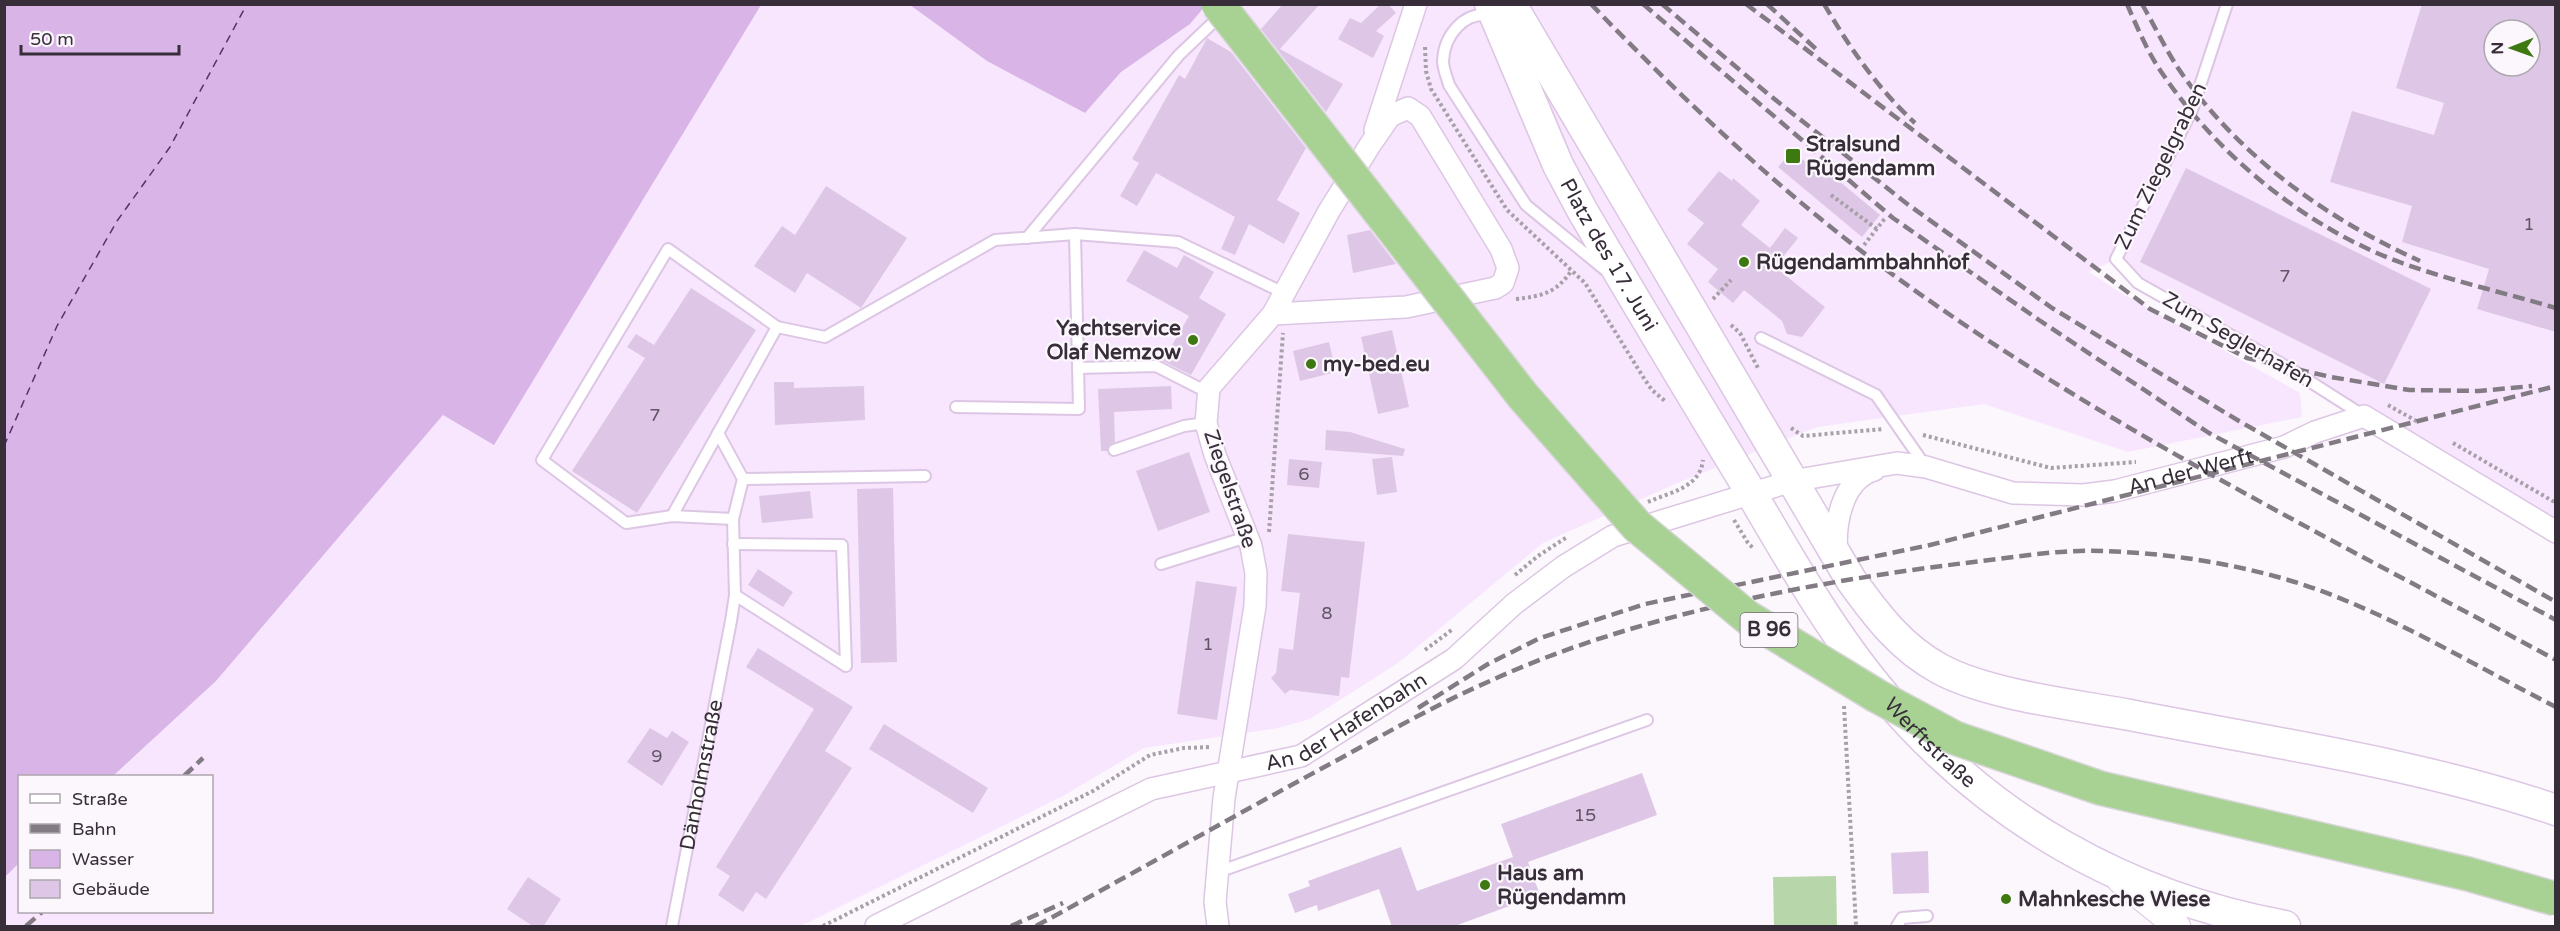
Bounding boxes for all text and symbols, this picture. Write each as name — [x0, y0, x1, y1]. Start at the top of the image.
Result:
scale bar — [21, 18, 178, 56]
north arrow — [2482, 18, 2542, 78]
text: 50 m — [30, 28, 74, 50]
text: N — [2488, 42, 2508, 55]
street label: Zum Ziegelgraben — [2110, 78, 2212, 254]
place label: Stralsund Rügendamm — [1806, 132, 1935, 181]
marker: Stralsund Rügendamm — [1784, 147, 1802, 165]
street label: Platz des 17. Juni — [1555, 174, 1663, 336]
house number: 1 — [2523, 213, 2535, 235]
place label: Rügendammbahnhof — [1756, 250, 1970, 275]
marker: Rügendammbahnhof — [1737, 255, 1751, 269]
house number: 7 — [2279, 265, 2291, 287]
street label: Zum Seglerhafen — [2158, 287, 2318, 393]
place label: Yachtservice Olaf Nemzow — [1046, 316, 1181, 365]
marker: Yachtservice Olaf Nemzow — [1186, 333, 1200, 347]
place label: my-bed.eu — [1323, 352, 1430, 377]
marker: my-bed.eu — [1304, 357, 1318, 371]
house number: 7 — [649, 404, 661, 426]
street label: Ziegelstraße — [1198, 427, 1262, 552]
street label: An der Werft — [2125, 443, 2256, 500]
house number: 6 — [1298, 463, 1310, 485]
house number: 8 — [1321, 602, 1333, 624]
road number: B 96 — [1740, 613, 1798, 647]
house number: 1 — [1202, 633, 1214, 655]
street label: An der Hafenbahn — [1263, 667, 1431, 776]
street label: Werftstraße — [1879, 692, 1981, 793]
street label: Dänholmstraße — [674, 697, 728, 852]
house number: 9 — [651, 745, 663, 767]
legend — [18, 775, 213, 913]
text: Straße — [72, 788, 128, 810]
house number: 15 — [1574, 804, 1596, 826]
text: Bahn — [72, 818, 117, 840]
text: Wasser — [72, 848, 134, 870]
place label: Haus am Rügendamm — [1497, 861, 1626, 910]
text: Gebäude — [72, 878, 150, 900]
marker: Haus am Rügendamm — [1478, 878, 1492, 892]
place label: Mahnkesche Wiese — [2018, 887, 2210, 912]
marker: Mahnkesche Wiese — [1999, 892, 2013, 906]

